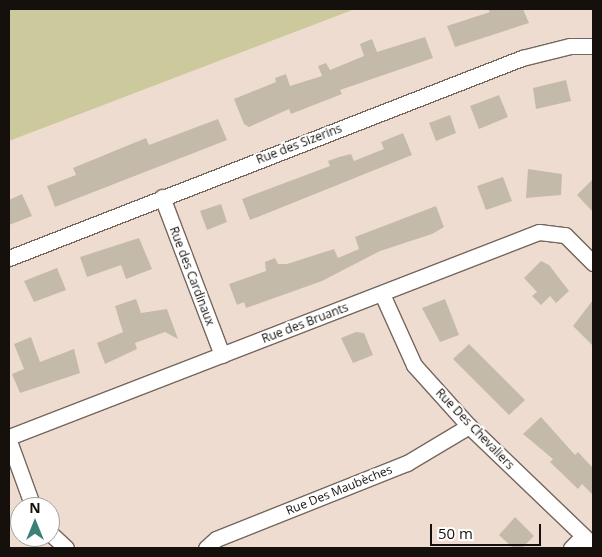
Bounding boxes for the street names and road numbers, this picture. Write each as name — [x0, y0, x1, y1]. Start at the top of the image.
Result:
street label: Rue des Sizerins — [254, 121, 344, 167]
street label: Rue des Cardinaux — [167, 225, 217, 327]
street label: Rue des Bruants — [260, 300, 350, 346]
street label: Rue Des Chevaliers — [433, 386, 517, 472]
street label: Rue Des Maubèches — [284, 462, 394, 518]

